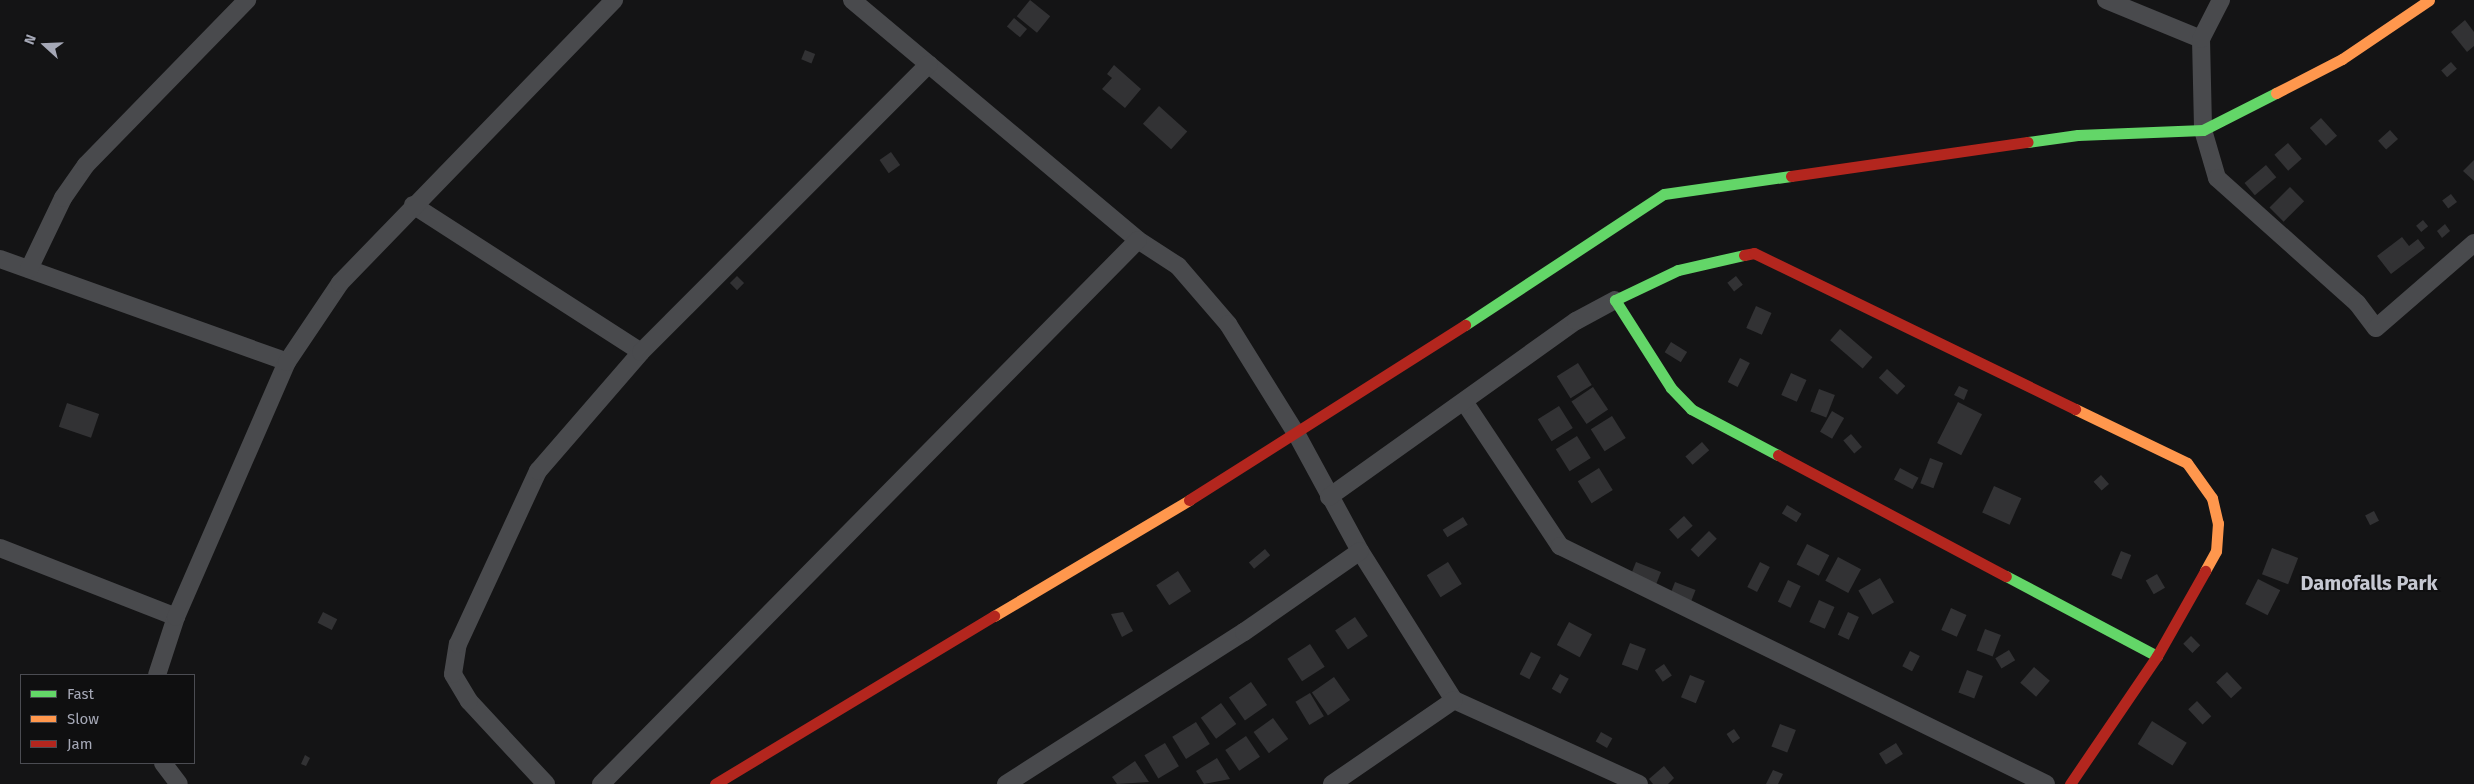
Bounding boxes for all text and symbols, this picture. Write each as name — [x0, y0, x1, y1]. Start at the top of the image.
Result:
north arrow — [20, 20, 70, 70]
text: N — [21, 32, 40, 47]
district label: Damofalls Park — [2300, 571, 2438, 595]
legend — [20, 674, 195, 764]
text: Fast — [67, 685, 94, 703]
text: Slow — [67, 710, 99, 728]
text: Jam — [67, 735, 93, 753]

